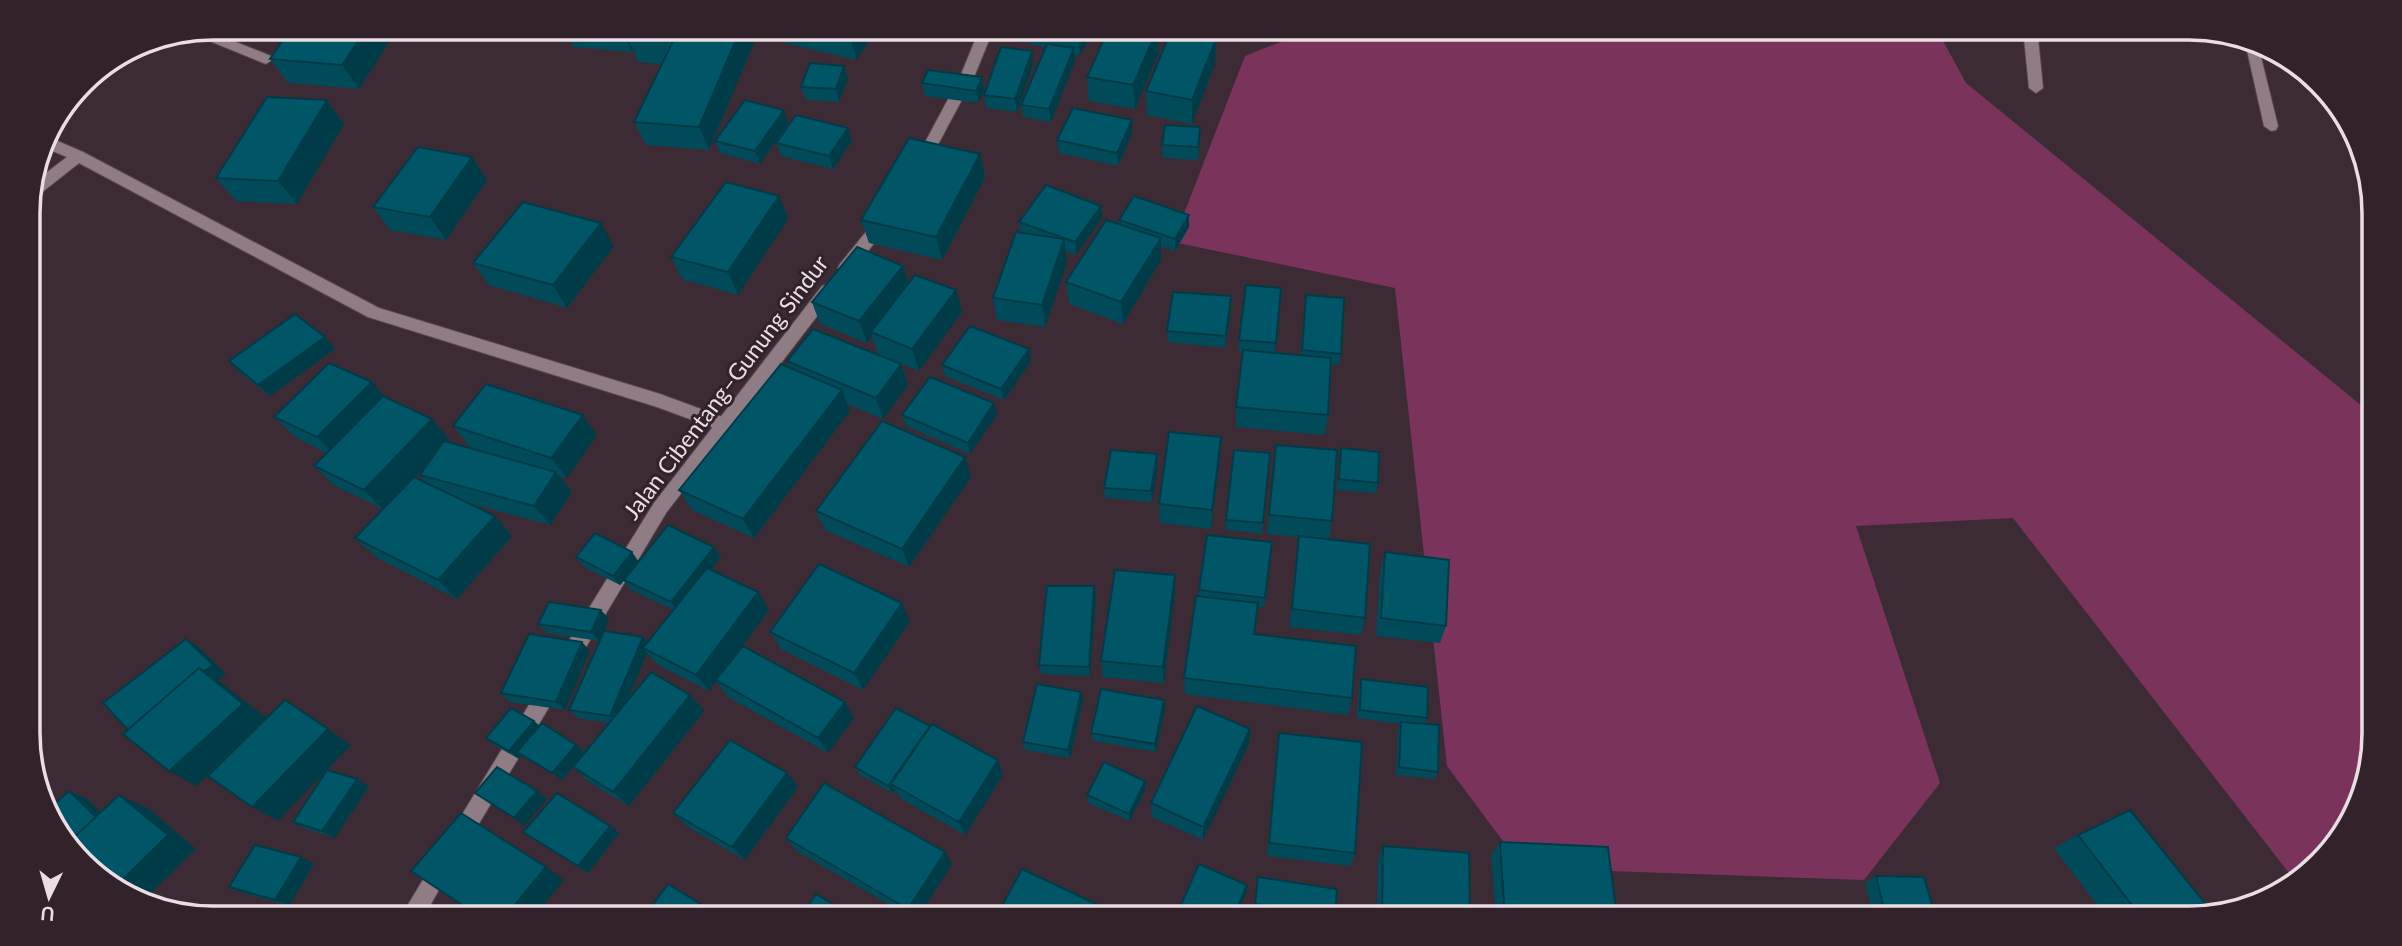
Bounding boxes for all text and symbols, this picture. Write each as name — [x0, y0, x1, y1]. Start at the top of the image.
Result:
street label: Jalan Cibentang–Gunung Sindur — [617, 249, 834, 524]
north arrow — [14, 862, 84, 932]
text: U — [39, 902, 56, 927]

